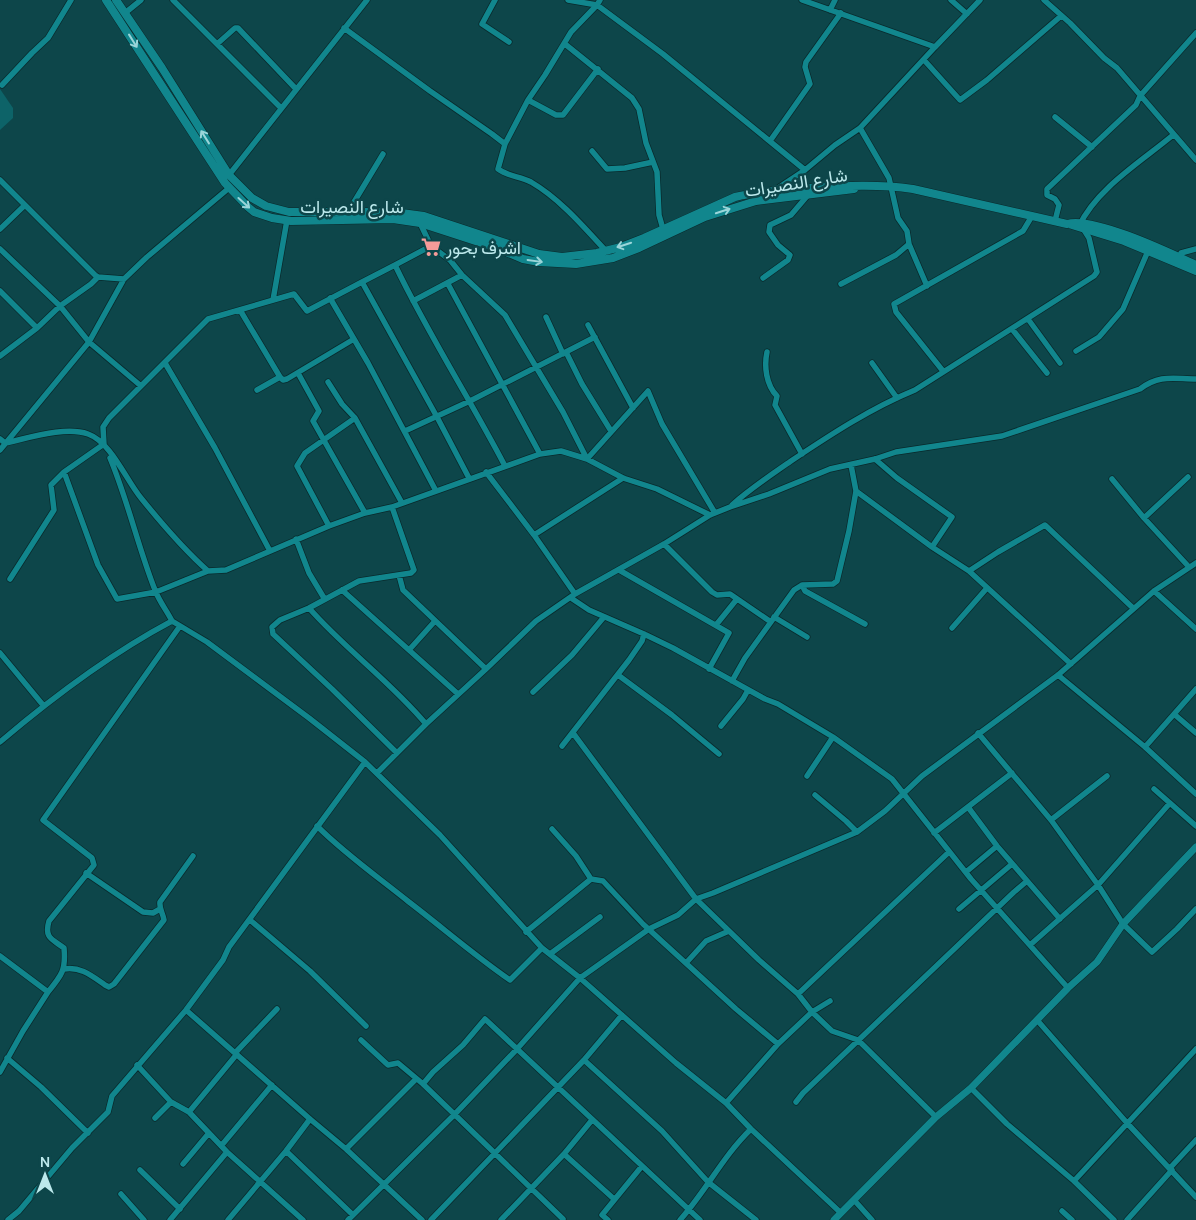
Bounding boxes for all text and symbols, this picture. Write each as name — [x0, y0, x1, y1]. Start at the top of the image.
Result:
one-way arrow — [128, 33, 138, 47]
one-way arrow — [199, 131, 209, 145]
street label: شارع النصيرات — [743, 162, 849, 203]
street label: شارع النصيرات — [300, 194, 404, 219]
one-way arrow — [237, 197, 250, 208]
one-way arrow — [714, 206, 730, 215]
place label: اشرف بحور — [445, 235, 521, 259]
supermarket icon: اشرف بحور — [420, 236, 442, 258]
one-way arrow — [616, 241, 632, 251]
one-way arrow — [527, 256, 543, 266]
north arrow — [20, 1150, 70, 1200]
text: N — [40, 1152, 50, 1171]

